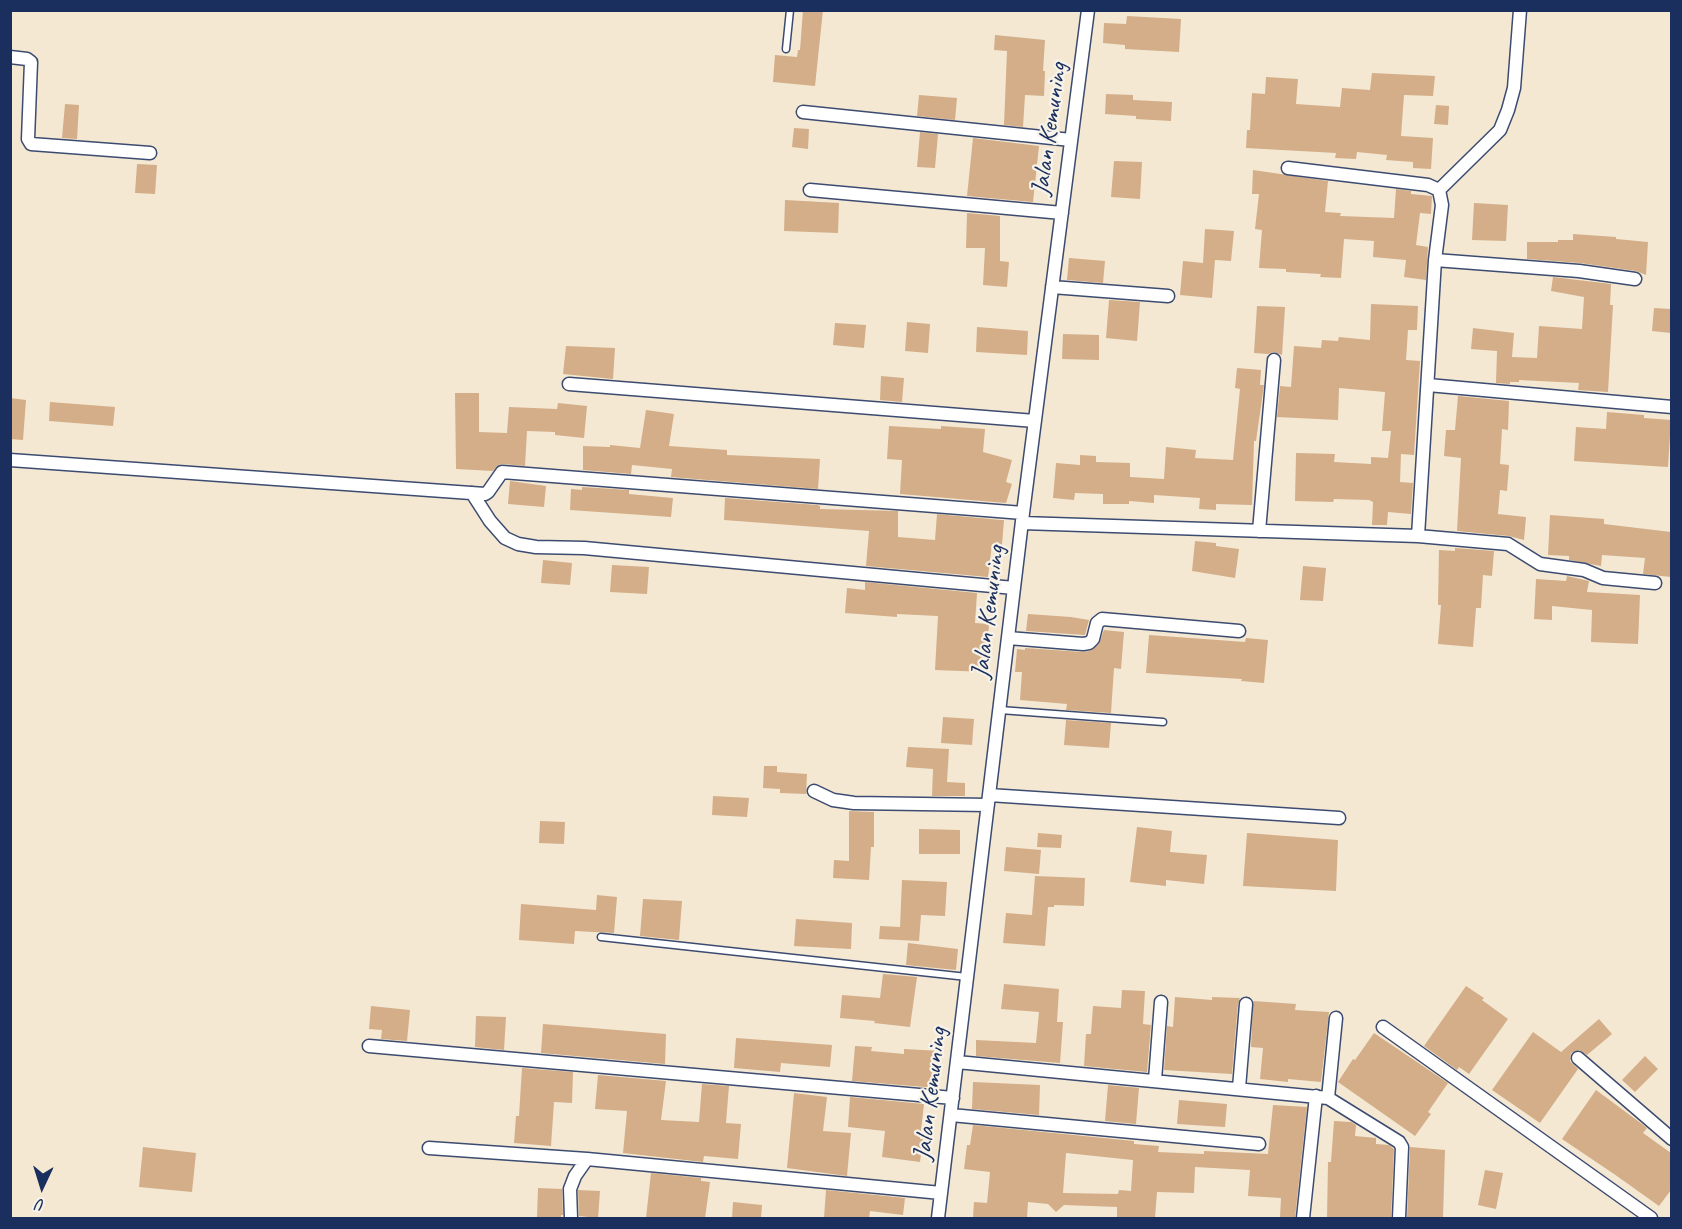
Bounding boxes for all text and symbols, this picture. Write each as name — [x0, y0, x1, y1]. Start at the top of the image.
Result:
street label: Jalan Kemuning — [1025, 61, 1075, 197]
street label: Jalan Kemuning — [965, 544, 1013, 680]
street label: Jalan Kemuning — [907, 1026, 955, 1162]
north arrow — [12, 1157, 72, 1217]
text: U — [36, 1195, 45, 1215]

